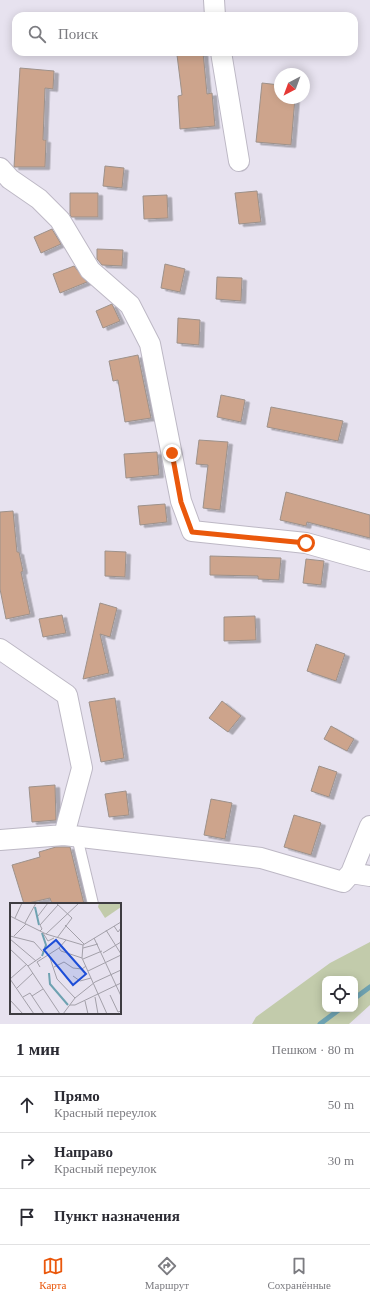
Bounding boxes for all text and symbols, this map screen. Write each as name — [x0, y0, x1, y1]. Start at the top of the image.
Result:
search box — [12, 12, 358, 56]
icon: search — [26, 23, 48, 45]
text: Поиск — [58, 26, 98, 42]
north arrow — [274, 68, 310, 104]
route end — [163, 444, 181, 462]
route start — [297, 534, 315, 552]
inset map — [10, 903, 121, 1014]
map controls — [322, 976, 358, 1012]
button: locate — [322, 976, 358, 1012]
text: 1 мин — [16, 1040, 60, 1059]
text: Пешком · 80 m — [272, 1042, 354, 1057]
text: Прямо — [54, 1088, 100, 1104]
icon: ahead — [16, 1094, 38, 1116]
text: 50 m — [328, 1097, 354, 1112]
text: Красный переулок — [54, 1105, 157, 1120]
text: Направо — [54, 1144, 113, 1160]
icon: right — [16, 1150, 38, 1172]
text: 30 m — [328, 1153, 354, 1168]
text: Красный переулок — [54, 1161, 157, 1176]
icon: arrive — [16, 1206, 38, 1228]
text: Пункт назначения — [54, 1208, 180, 1224]
tab: Карта — [39, 1255, 66, 1291]
tab: Маршрут — [145, 1255, 189, 1291]
tab: Сохранённые — [268, 1255, 331, 1291]

